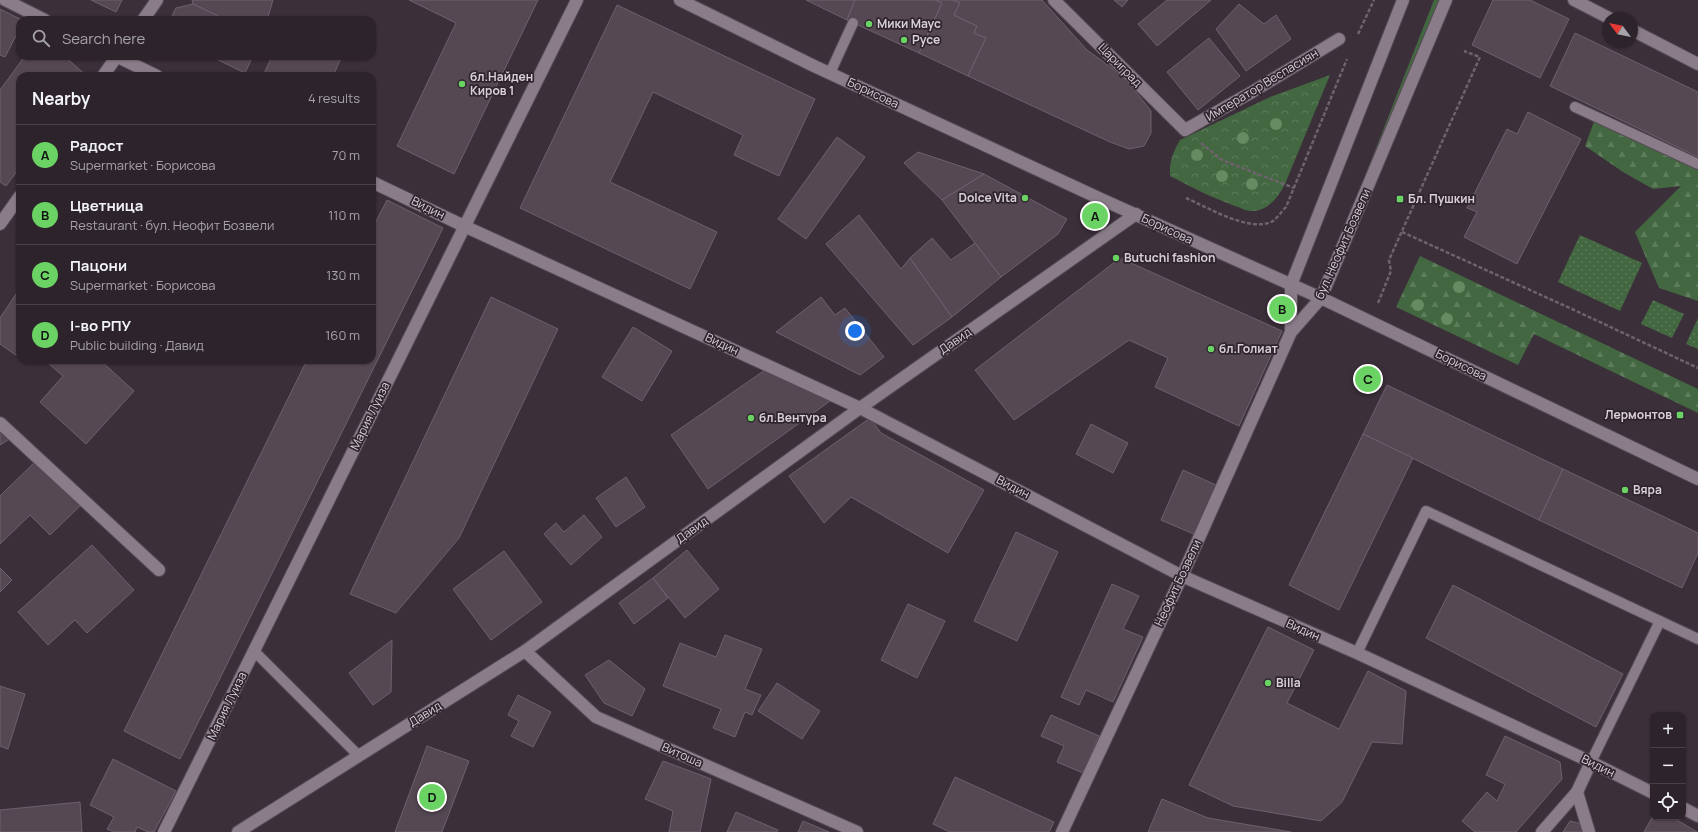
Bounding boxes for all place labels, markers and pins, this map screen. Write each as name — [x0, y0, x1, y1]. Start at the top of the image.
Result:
place label: Мики Маус — [877, 15, 941, 32]
marker: Мики Маус — [864, 19, 874, 29]
place label: Русе — [912, 31, 940, 48]
marker: Русе — [899, 35, 909, 45]
place label: бл.Найден Киров 1 — [470, 68, 533, 99]
marker: бл.Найден Киров 1 — [457, 79, 467, 89]
place label: Dolce Vita — [959, 189, 1017, 206]
place label: Бл. Пушкин — [1408, 190, 1475, 207]
marker: Dolce Vita — [1020, 193, 1030, 203]
marker: Бл. Пушкин — [1395, 194, 1405, 204]
pin: A — [1082, 201, 1108, 231]
place label: Butuchi fashion — [1124, 249, 1216, 266]
marker: Butuchi fashion — [1111, 253, 1121, 263]
pin: B — [1269, 294, 1295, 324]
place label: бл.Голиат — [1219, 340, 1279, 357]
marker: бл.Голиат — [1206, 344, 1216, 354]
pin: C — [1355, 364, 1381, 394]
place label: Лермонтов — [1605, 406, 1672, 423]
place label: бл.Вентура — [759, 409, 827, 426]
marker: Лермонтов — [1675, 410, 1685, 420]
marker: бл.Вентура — [746, 413, 756, 423]
place label: Вяра — [1633, 481, 1662, 498]
marker: Вяра — [1620, 485, 1630, 495]
place label: Billa — [1276, 674, 1301, 691]
marker: Billa — [1263, 678, 1273, 688]
pin: D — [419, 782, 445, 812]

